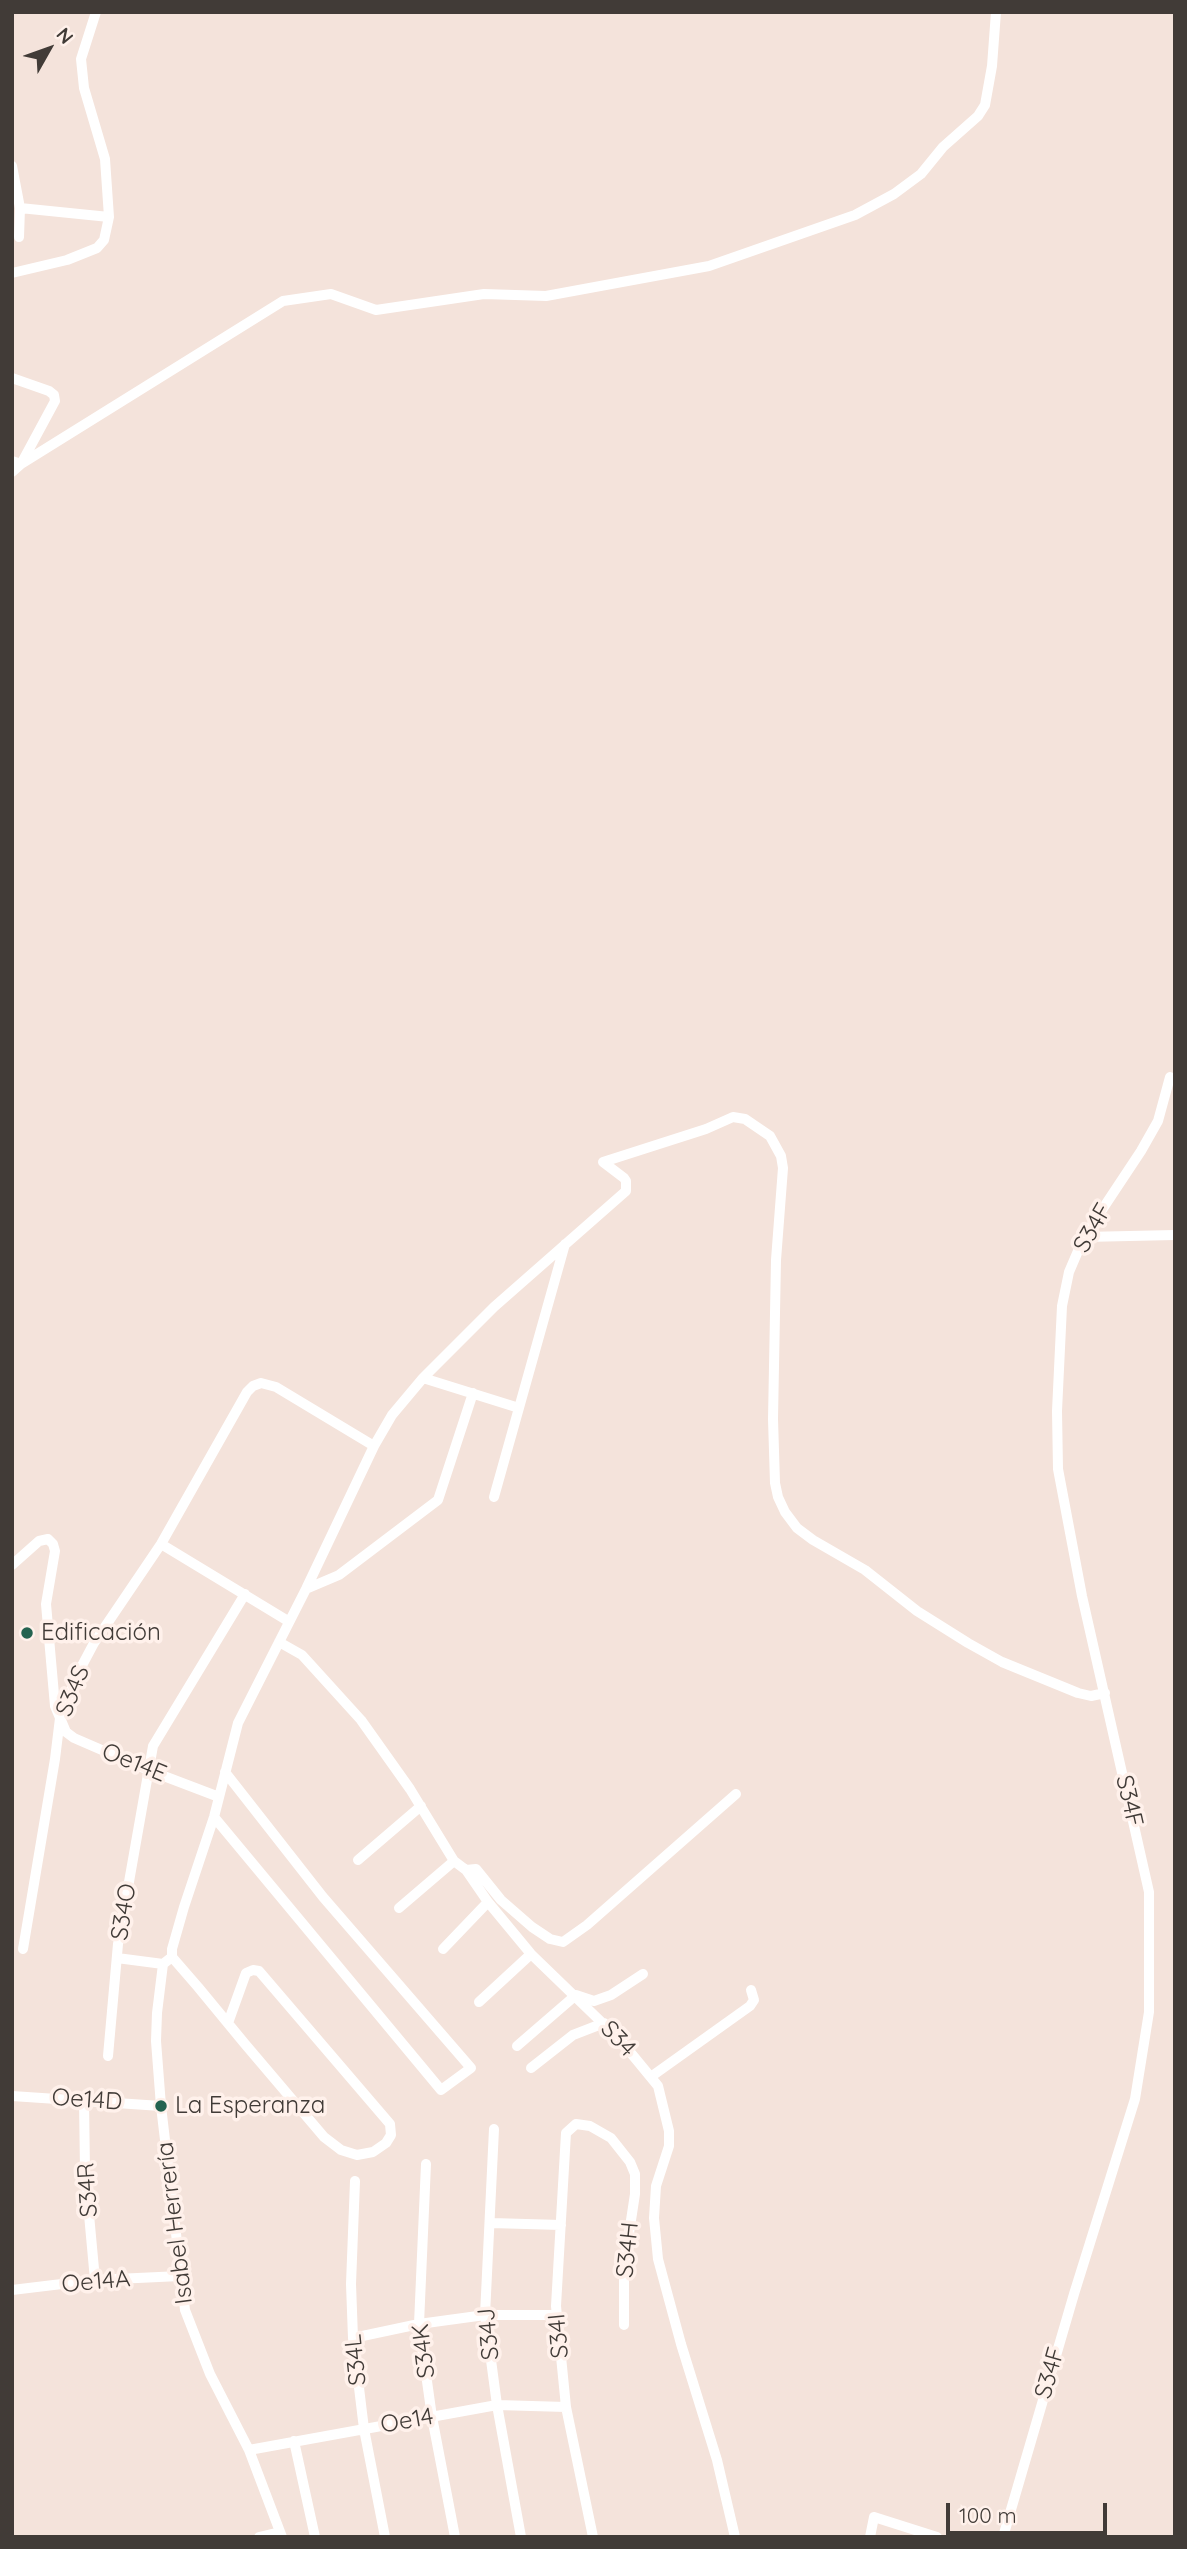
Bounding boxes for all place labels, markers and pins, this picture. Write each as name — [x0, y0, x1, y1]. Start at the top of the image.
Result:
place label: Edificación — [41, 1619, 161, 1647]
marker: Edificación — [19, 1625, 35, 1641]
place label: La Esperanza — [175, 2092, 325, 2120]
marker: La Esperanza — [153, 2098, 169, 2114]

